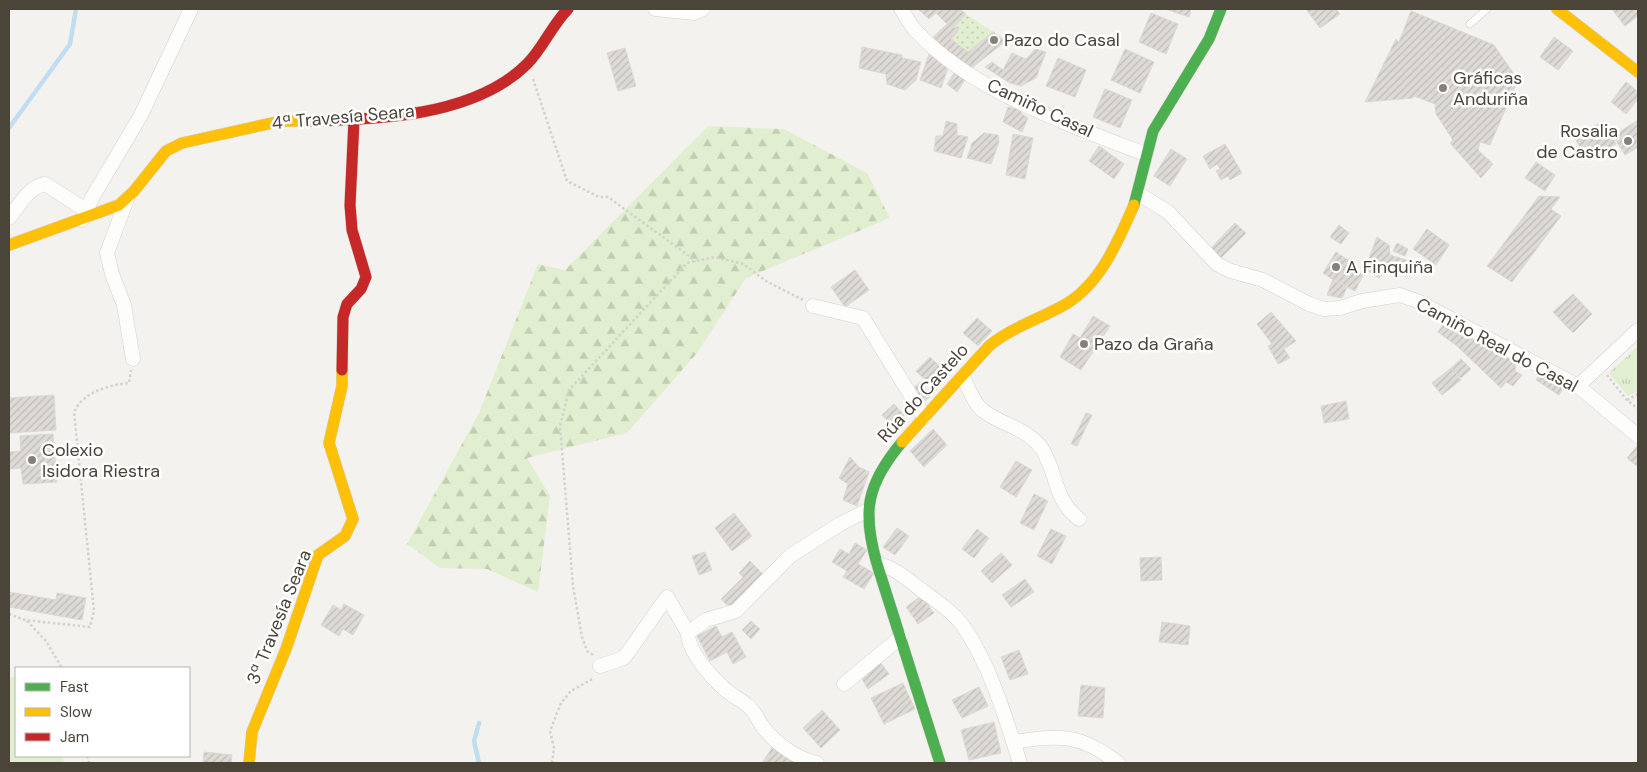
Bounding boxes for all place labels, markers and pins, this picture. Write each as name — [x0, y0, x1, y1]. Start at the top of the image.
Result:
place label: Pazo do Casal — [1004, 28, 1120, 52]
marker: Pazo do Casal — [988, 34, 1000, 46]
place label: Gráficas Anduriña — [1453, 66, 1528, 111]
marker: Gráficas Anduriña — [1437, 82, 1449, 94]
place label: Rosalia de Castro — [1536, 119, 1618, 164]
marker: Rosalia de Castro — [1622, 135, 1634, 147]
place label: A Finquiña — [1346, 255, 1433, 279]
marker: A Finquiña — [1330, 261, 1342, 273]
place label: Pazo da Graña — [1094, 332, 1214, 356]
marker: Pazo da Graña — [1078, 338, 1090, 350]
place label: Colexio Isidora Riestra — [42, 438, 160, 483]
marker: Colexio Isidora Riestra — [26, 454, 38, 466]

